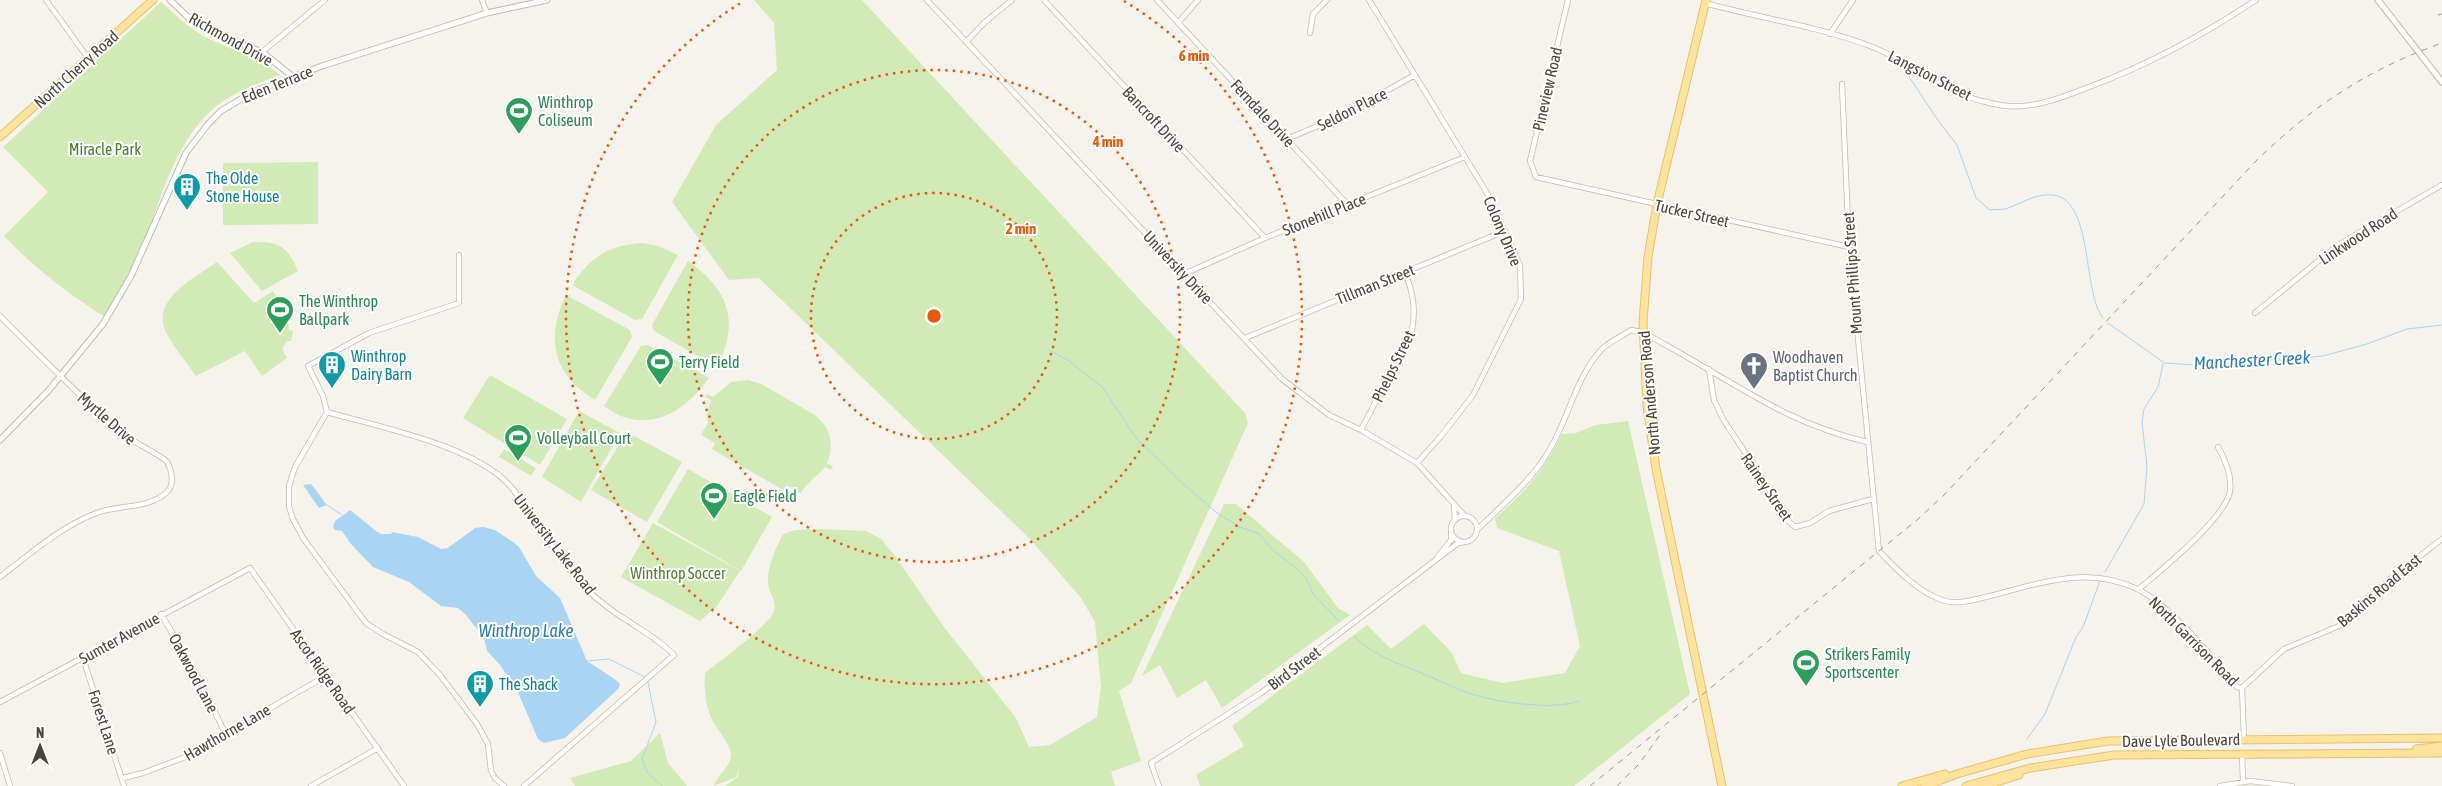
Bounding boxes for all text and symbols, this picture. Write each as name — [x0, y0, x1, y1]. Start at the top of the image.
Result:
street label: Richmond Drive — [186, 9, 276, 69]
street label: North Cherry Road — [30, 26, 122, 112]
street label: Pineview Road — [1529, 45, 1565, 133]
street label: Langston Street — [1885, 46, 1975, 105]
text: 6 min — [1179, 47, 1209, 64]
street label: Eden Terrace — [239, 62, 315, 106]
street label: Ferndale Drive — [1227, 76, 1299, 150]
street label: Bancroft Drive — [1119, 82, 1189, 156]
street label: Seldon Place — [1314, 84, 1390, 134]
place label: Winthrop Coliseum — [538, 93, 593, 129]
sports icon: Winthrop Coliseum — [504, 96, 534, 135]
text: 4 min — [1092, 133, 1123, 150]
park label: Miracle Park — [69, 140, 141, 158]
place label: The Olde Stone House — [206, 169, 279, 205]
building icon: The Olde Stone House — [172, 172, 202, 211]
street label: Stonehill Place — [1280, 189, 1368, 239]
street label: Colony Drive — [1479, 193, 1526, 269]
street label: Tucker Street — [1653, 196, 1731, 230]
street label: Linkwood Road — [2316, 204, 2400, 268]
street label: Mount Phillips Street — [1839, 211, 1866, 335]
text: 2 min — [1006, 220, 1036, 237]
street label: University Drive — [1139, 227, 1216, 308]
street label: Tillman Street — [1333, 260, 1417, 308]
place label: The Winthrop Ballpark — [299, 292, 378, 329]
sports icon: The Winthrop Ballpark — [265, 295, 295, 334]
centre of rings — [925, 307, 943, 325]
street label: Phelps Street — [1368, 327, 1419, 405]
street label: North Anderson Road — [1635, 330, 1663, 456]
water label: Manchester Creek — [2193, 346, 2312, 374]
place label: Winthrop Dairy Barn — [351, 347, 412, 384]
sports icon: Terry Field — [645, 347, 675, 386]
place label: Woodhaven Baptist Church — [1773, 348, 1857, 385]
building icon: Winthrop Dairy Barn — [317, 350, 347, 389]
church icon: Woodhaven Baptist Church — [1739, 351, 1769, 390]
place label: Terry Field — [679, 353, 740, 372]
street label: Myrtle Drive — [74, 388, 140, 449]
sports icon: Volleyball Court — [503, 423, 533, 462]
place label: Volleyball Court — [537, 429, 632, 448]
street label: Rainey Street — [1737, 450, 1796, 525]
sports icon: Eagle Field — [699, 481, 729, 520]
place label: Eagle Field — [733, 487, 797, 506]
street label: University Lake Road — [509, 490, 600, 598]
street label: Baskins Road East — [2333, 550, 2425, 630]
park label: Winthrop Soccer — [630, 564, 726, 583]
street label: North Garrison Road — [2146, 593, 2242, 689]
street label: Sumter Avenue — [76, 609, 162, 667]
water label: Winthrop Lake — [478, 620, 574, 641]
street label: Ascot Ridge Road — [286, 625, 359, 718]
street label: Oakwood Lane — [166, 630, 222, 716]
street label: Bird Street — [1264, 642, 1324, 694]
place label: Strikers Family Sportscenter — [1825, 645, 1911, 682]
sports icon: Strikers Family Sportscenter — [1791, 648, 1821, 687]
building icon: The Shack — [465, 669, 495, 708]
place label: The Shack — [499, 675, 558, 693]
street label: Forest Lane — [85, 687, 123, 757]
street label: Hawthorne Lane — [181, 700, 273, 764]
north arrow — [15, 721, 65, 771]
text: N — [36, 725, 44, 741]
street label: Dave Lyle Boulevard — [2122, 730, 2240, 751]

